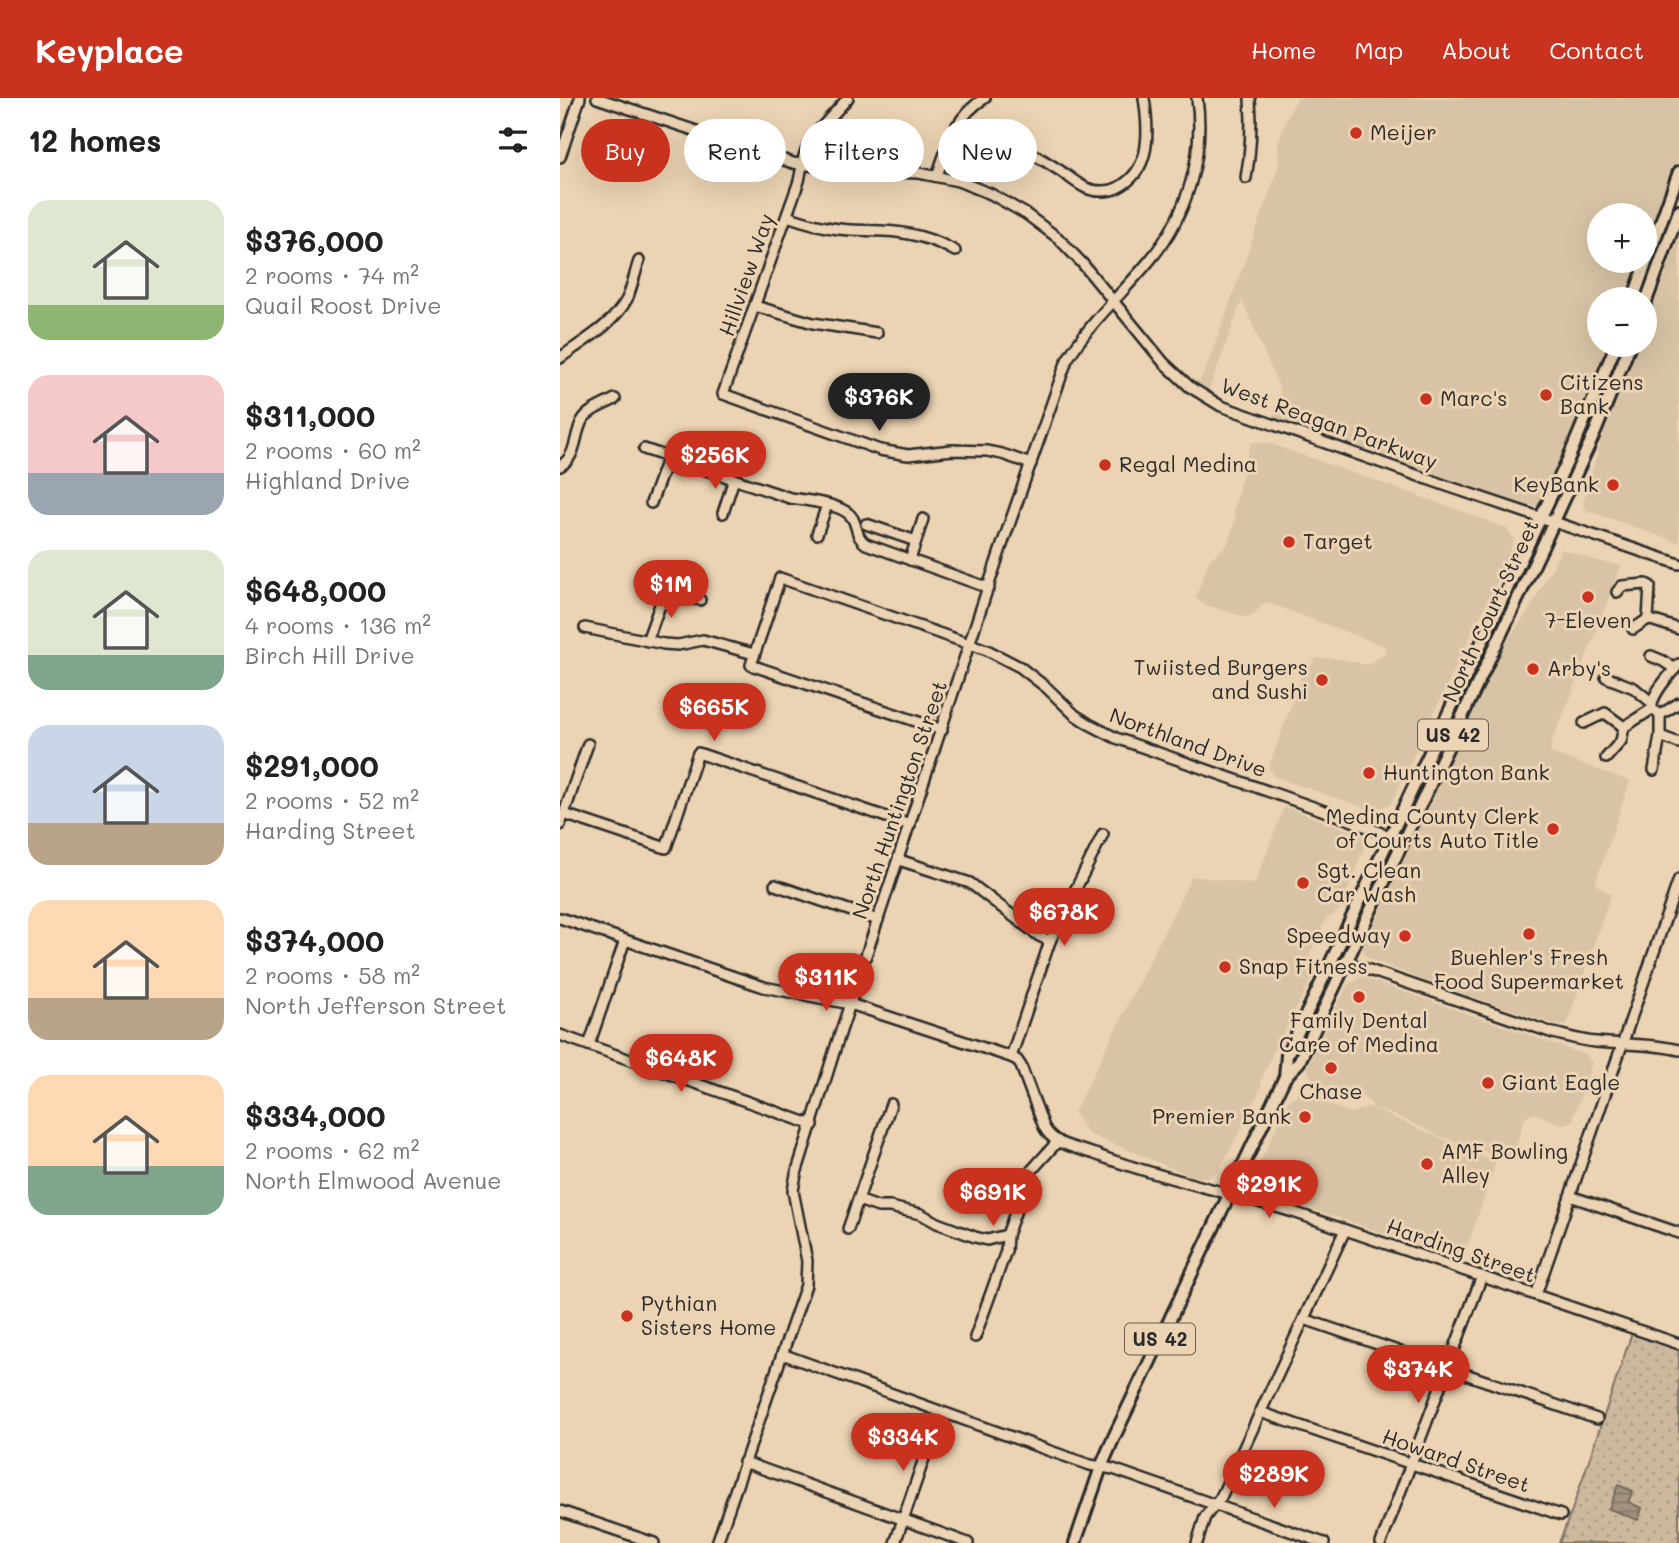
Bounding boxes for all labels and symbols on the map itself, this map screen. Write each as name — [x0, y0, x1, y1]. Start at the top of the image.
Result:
place label: Meijer — [1370, 118, 1437, 145]
marker: Meijer — [1348, 125, 1364, 141]
street label: Hillview Way — [712, 210, 779, 339]
place label: Citizens Bank — [1560, 368, 1644, 419]
street label: West Reagan Parkway — [1217, 371, 1442, 474]
pin: $376K — [830, 374, 928, 433]
place label: Marc's — [1440, 384, 1508, 411]
marker: Citizens Bank — [1538, 387, 1554, 403]
marker: Marc's — [1418, 391, 1434, 407]
pin: $256K — [666, 432, 764, 491]
place label: Regal Medina — [1119, 450, 1257, 477]
marker: Regal Medina — [1097, 457, 1113, 473]
place label: KeyBank — [1513, 470, 1599, 497]
marker: KeyBank — [1605, 477, 1621, 493]
street label: North Court Street — [1435, 515, 1544, 706]
place label: Target — [1303, 527, 1373, 554]
marker: Target — [1281, 534, 1297, 550]
pin: $1M — [637, 560, 705, 620]
marker: 7-Eleven — [1580, 589, 1596, 605]
place label: 7-Eleven — [1545, 606, 1631, 633]
place label: Twiisted Burgers and Sushi — [1134, 653, 1308, 704]
place label: Arby's — [1547, 654, 1611, 681]
marker: Arby's — [1525, 661, 1541, 677]
marker: Twiisted Burgers and Sushi — [1314, 672, 1330, 688]
street label: North Huntington Street — [845, 677, 952, 922]
pin: $665K — [665, 684, 763, 743]
street label: Northland Drive — [1106, 701, 1271, 783]
road number: US 42 — [1418, 720, 1488, 750]
place label: Huntington Bank — [1383, 758, 1550, 785]
marker: Huntington Bank — [1361, 765, 1377, 781]
place label: Medina County Clerk of Courts Auto Title — [1326, 802, 1539, 853]
marker: Medina County Clerk of Courts Auto Title — [1545, 821, 1561, 837]
place label: Sgt. Clean Car Wash — [1317, 856, 1421, 907]
marker: Sgt. Clean Car Wash — [1295, 875, 1311, 891]
pin: $678K — [1015, 888, 1113, 948]
place label: Speedway — [1287, 921, 1391, 948]
marker: Buehler's Fresh Food Supermarket — [1521, 926, 1537, 942]
marker: Speedway — [1397, 928, 1413, 944]
place label: Buehler's Fresh Food Supermarket — [1434, 943, 1624, 994]
place label: Snap Fitness — [1239, 952, 1368, 979]
pin: $311K — [777, 954, 875, 1013]
marker: Snap Fitness — [1217, 959, 1233, 975]
marker: Family Dental Care of Medina — [1351, 989, 1367, 1005]
place label: Family Dental Care of Medina — [1279, 1006, 1439, 1057]
pin: $648K — [632, 1034, 730, 1094]
marker: Chase — [1323, 1060, 1339, 1076]
place label: Giant Eagle — [1502, 1068, 1620, 1095]
marker: Giant Eagle — [1480, 1075, 1496, 1091]
place label: Chase — [1299, 1077, 1363, 1104]
place label: Premier Bank — [1152, 1102, 1291, 1129]
marker: Premier Bank — [1297, 1109, 1313, 1125]
place label: AMF Bowling Alley — [1441, 1137, 1568, 1188]
marker: AMF Bowling Alley — [1419, 1156, 1435, 1172]
pin: $291K — [1220, 1160, 1318, 1220]
pin: $691K — [944, 1168, 1042, 1228]
street label: Harding Street — [1383, 1211, 1540, 1288]
place label: Pythian Sisters Home — [641, 1289, 776, 1340]
marker: Pythian Sisters Home — [619, 1308, 635, 1324]
road number: US 42 — [1125, 1324, 1195, 1354]
pin: $374K — [1369, 1346, 1467, 1405]
pin: $334K — [854, 1414, 952, 1473]
street label: Howard Street — [1379, 1422, 1534, 1497]
pin: $289K — [1225, 1450, 1323, 1510]

